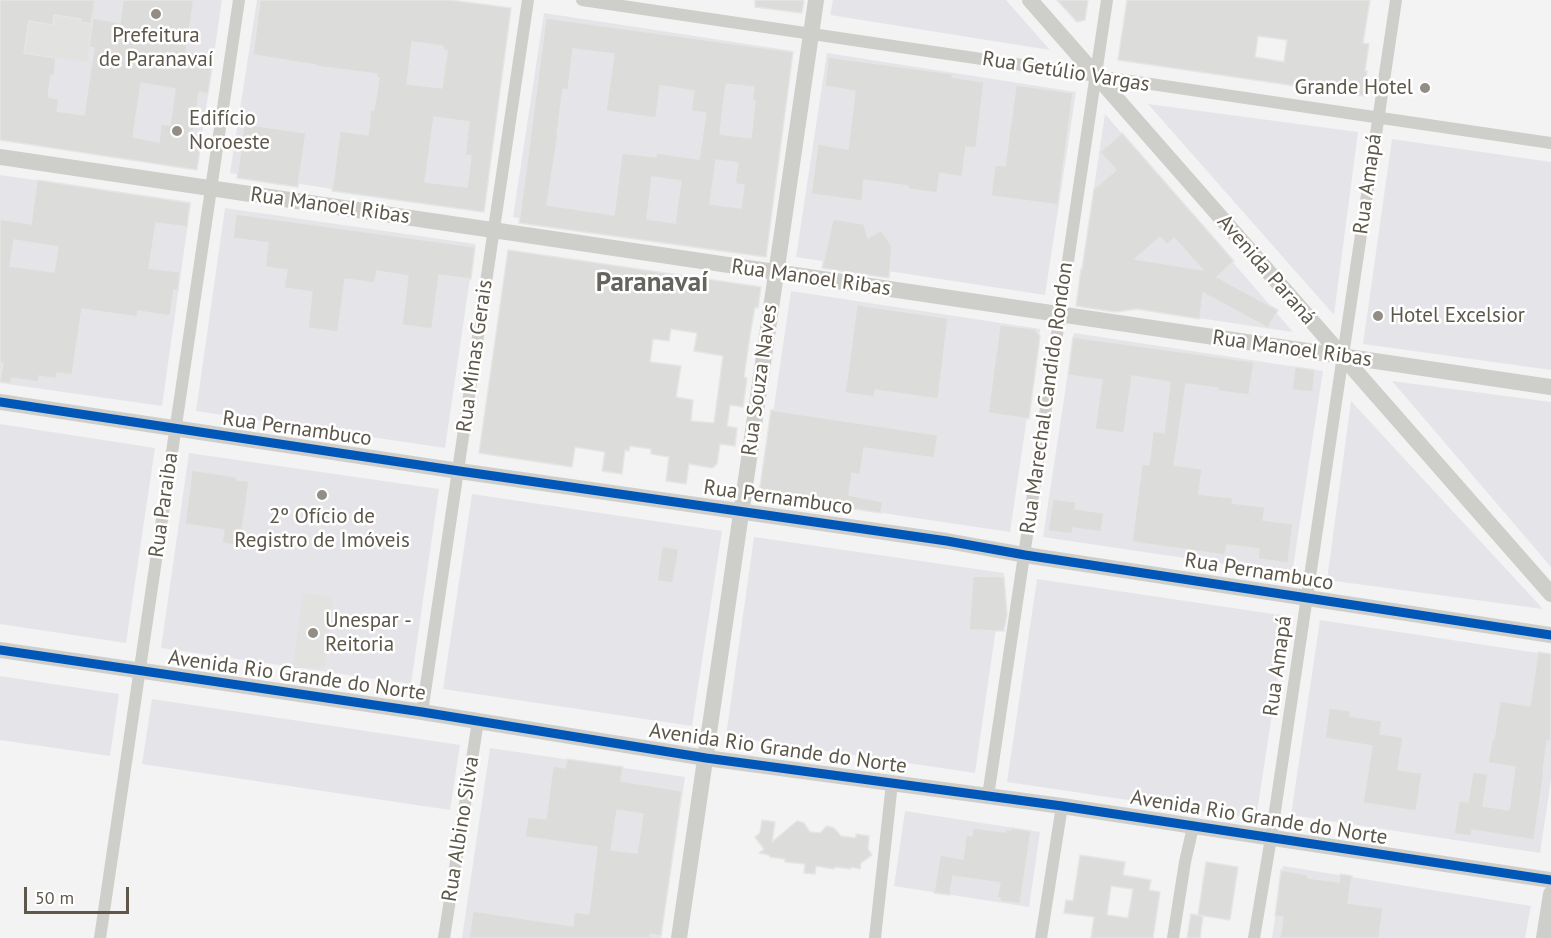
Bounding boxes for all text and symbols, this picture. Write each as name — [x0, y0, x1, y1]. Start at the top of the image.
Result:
marker: Prefeitura de Paranavaí — [149, 7, 163, 21]
place label: Prefeitura de Paranavaí — [99, 23, 213, 73]
street label: Rua Getúlio Vargas — [980, 46, 1152, 98]
place label: Grande Hotel — [1294, 75, 1413, 101]
marker: Grande Hotel — [1418, 81, 1432, 95]
place label: Edifício Noroeste — [189, 106, 270, 156]
marker: Edifício Noroeste — [170, 124, 184, 138]
street label: Rua Amapá — [1348, 132, 1388, 236]
street label: Rua Manoel Ribas — [249, 182, 411, 230]
street label: Avenida Paraná — [1211, 210, 1321, 330]
street label: Rua Manoel Ribas — [730, 254, 892, 302]
street label: Rua Marechal Candido Rondon — [1015, 260, 1079, 536]
district label: Paranavaí — [596, 267, 708, 299]
street label: Rua Minas Gerais — [452, 278, 498, 434]
street label: Rua Souza Naves — [737, 303, 783, 457]
place label: Hotel Excelsior — [1390, 303, 1525, 329]
marker: Hotel Excelsior — [1371, 309, 1385, 323]
street label: Rua Manoel Ribas — [1211, 325, 1373, 373]
street label: Rua Pernambuco — [221, 406, 373, 452]
street label: Rua Paraiba — [144, 451, 184, 559]
street label: Rua Pernambuco — [702, 475, 854, 521]
marker: 2º Ofício de Registro de Imóveis — [315, 488, 329, 502]
place label: 2º Ofício de Registro de Imóveis — [234, 504, 410, 554]
street label: Rua Pernambuco — [1183, 548, 1335, 596]
place label: Unespar - Reitoria — [325, 608, 412, 658]
street label: Rua Amapá — [1258, 614, 1298, 718]
marker: Unespar - Reitoria — [306, 626, 320, 640]
street label: Avenida Rio Grande do Norte — [167, 645, 427, 707]
street label: Avenida Rio Grande do Norte — [648, 718, 908, 780]
street label: Rua Albino Silva — [437, 755, 485, 903]
street label: Avenida Rio Grande do Norte — [1129, 785, 1389, 851]
scale bar — [27, 875, 132, 913]
text: 50 m — [35, 886, 74, 909]

